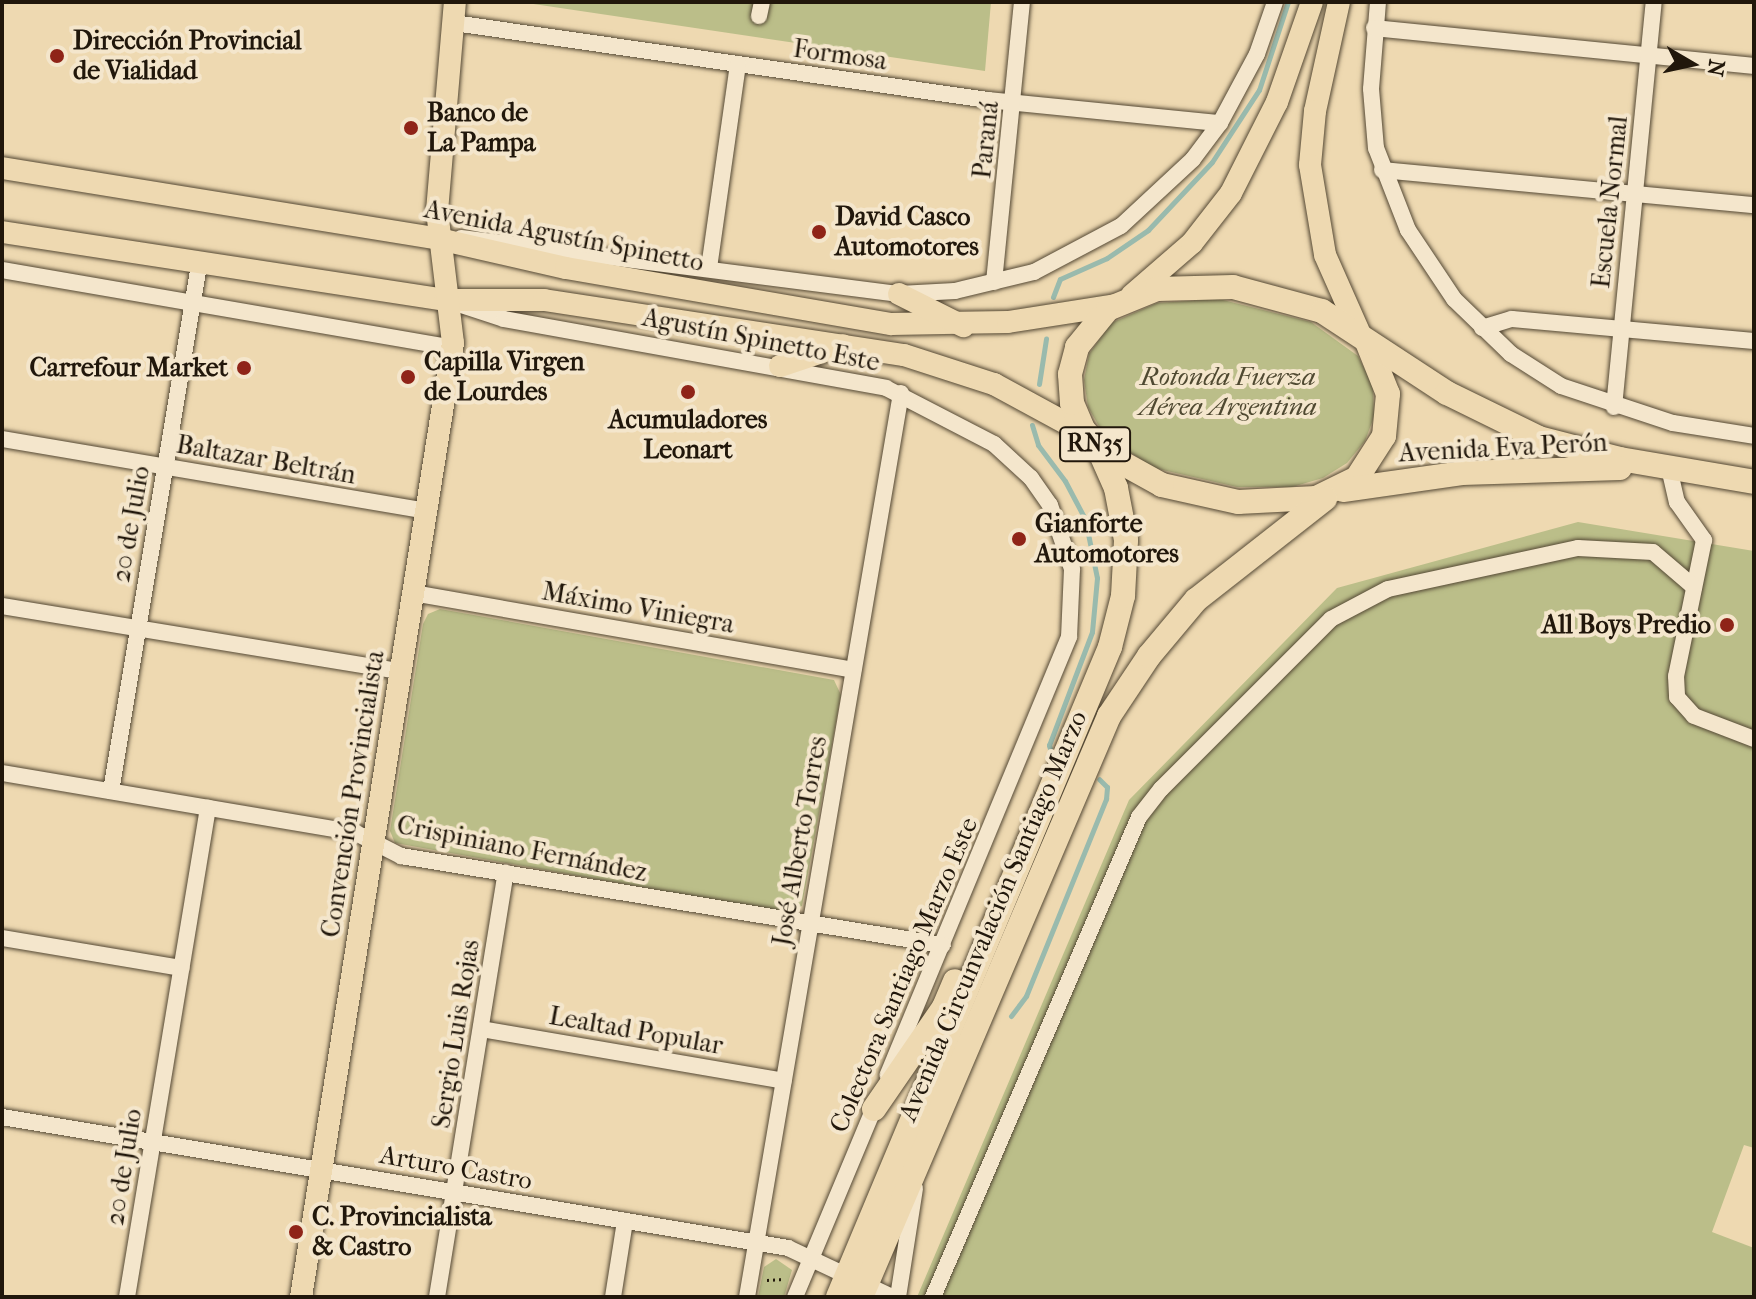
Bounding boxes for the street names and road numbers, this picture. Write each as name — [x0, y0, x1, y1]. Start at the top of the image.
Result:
street label: Formosa — [791, 33, 889, 77]
street label: Paraná — [966, 100, 1006, 180]
street label: Escuela Normal — [1585, 114, 1635, 290]
street label: Avenida Agustín Spinetto — [422, 194, 706, 278]
street label: Agustín Spinetto Este — [640, 302, 882, 378]
road number: RN35 — [1059, 424, 1131, 464]
street label: Avenida Eva Perón — [1398, 427, 1608, 469]
street label: Baltazar Beltrán — [174, 429, 358, 491]
street label: 20 de Julio — [105, 463, 157, 585]
street label: Máximo Viniegra — [540, 576, 736, 640]
street label: Convención Provincialista — [315, 648, 391, 940]
street label: Avenida Circunvalación Santiago Marzo — [892, 706, 1094, 1126]
street label: José Alberto Torres — [766, 734, 834, 948]
street label: Crispiniano Fernández — [394, 809, 650, 889]
street label: Colectora Santiago Marzo Este — [823, 813, 985, 1137]
street label: Sergio Luis Rojas — [426, 937, 486, 1131]
street label: Lealtad Popular — [547, 1000, 725, 1062]
street label: 20 de Julio — [99, 1106, 149, 1228]
street label: Arturo Castro — [377, 1139, 535, 1197]

